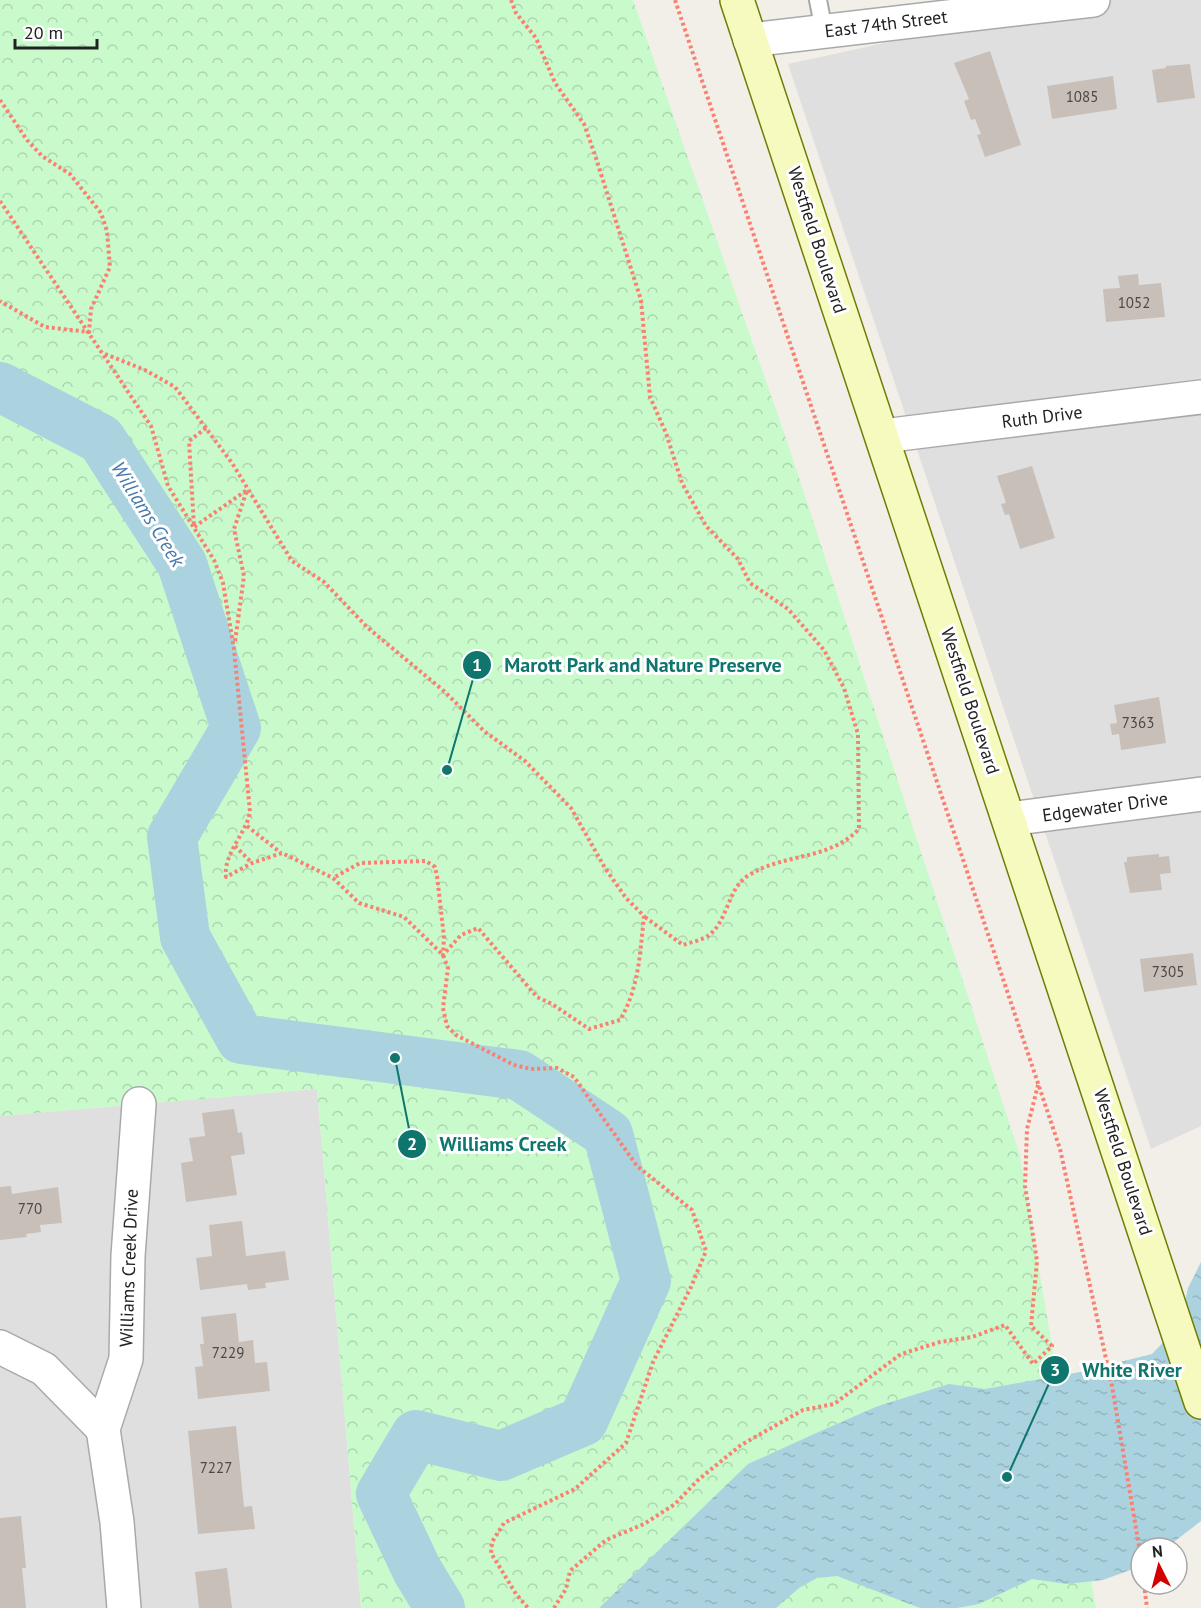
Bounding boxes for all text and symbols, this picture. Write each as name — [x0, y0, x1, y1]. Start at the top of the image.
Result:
street label: East 74th Street — [823, 5, 949, 42]
scale bar — [15, 12, 98, 50]
text: 20 m — [24, 21, 63, 44]
house number: 1085 — [1066, 87, 1098, 106]
street label: Westfield Boulevard — [783, 164, 852, 316]
house number: 1052 — [1118, 293, 1150, 312]
street label: Ruth Drive — [1000, 400, 1084, 433]
water label: Williams Creek — [105, 456, 191, 572]
street label: Westfield Boulevard — [936, 625, 1005, 777]
callout: Marott Park and Nature Preserve — [462, 646, 794, 684]
text: Marott Park and Nature Preserve — [504, 652, 782, 678]
text: 1 — [472, 653, 482, 676]
house number: 7363 — [1122, 713, 1154, 732]
street label: Edgewater Drive — [1041, 786, 1169, 827]
house number: 7305 — [1152, 962, 1184, 981]
street label: Westfield Boulevard — [1089, 1086, 1158, 1238]
callout: Williams Creek — [397, 1125, 578, 1163]
text: Williams Creek — [439, 1131, 567, 1157]
text: 2 — [407, 1132, 417, 1155]
street label: Williams Creek Drive — [114, 1188, 143, 1348]
house number: 770 — [18, 1199, 42, 1218]
house number: 7229 — [212, 1343, 244, 1362]
callout: White River — [1040, 1351, 1193, 1389]
text: White River — [1082, 1357, 1182, 1383]
text: 3 — [1050, 1358, 1060, 1381]
house number: 7227 — [200, 1458, 232, 1477]
north arrow — [1129, 1536, 1189, 1596]
text: N — [1151, 1541, 1164, 1562]

